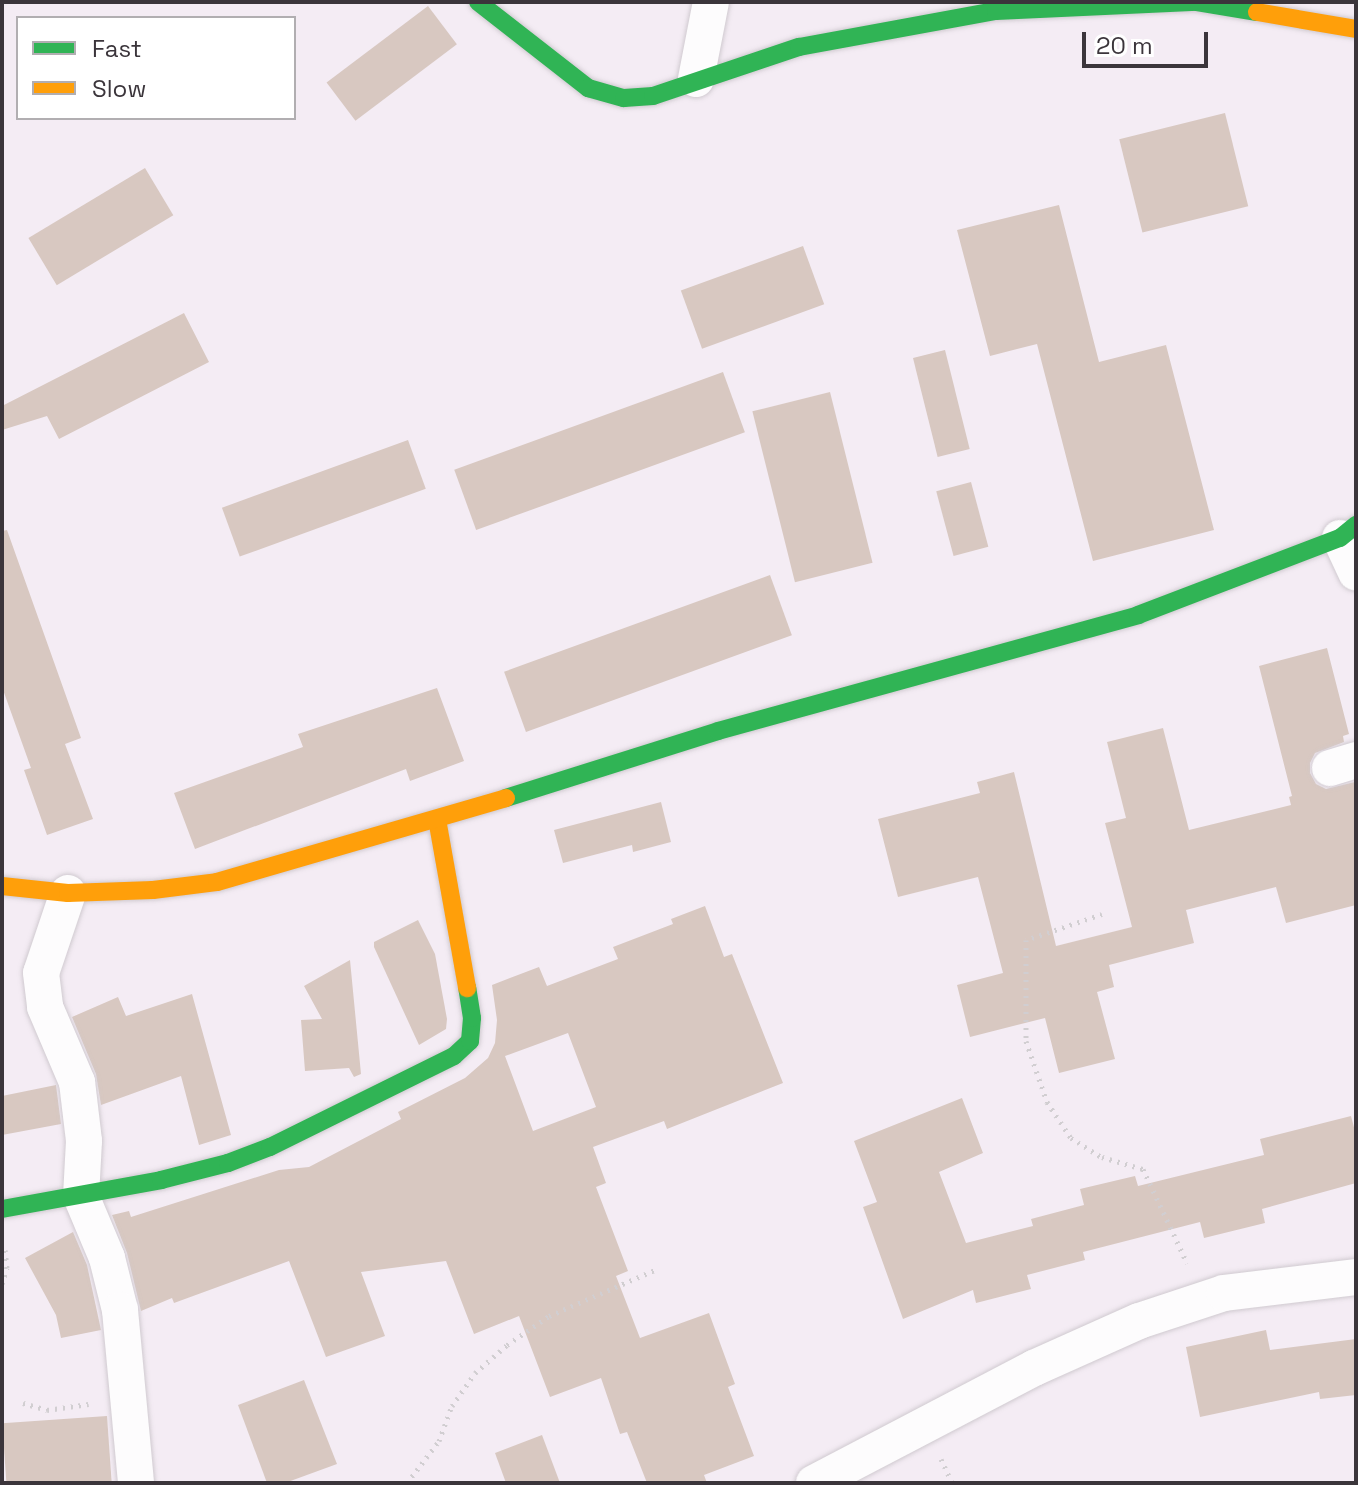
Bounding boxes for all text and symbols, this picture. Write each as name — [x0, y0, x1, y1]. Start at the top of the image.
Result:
legend — [16, 16, 296, 120]
scale bar — [1086, 16, 1212, 66]
text: 20 m — [1096, 30, 1153, 61]
text: Fast — [92, 33, 142, 64]
text: Slow — [92, 73, 146, 104]

